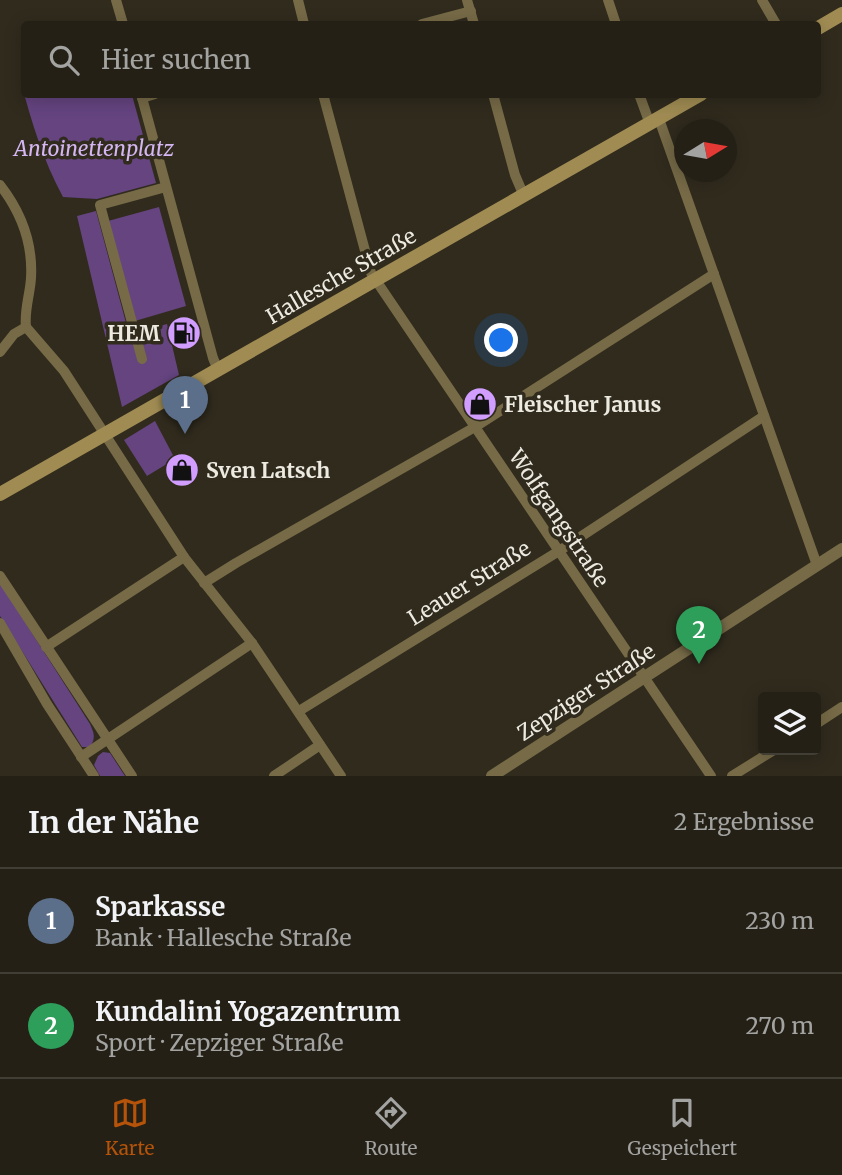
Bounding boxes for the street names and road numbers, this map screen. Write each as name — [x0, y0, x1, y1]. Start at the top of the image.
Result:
street label: Hallesche Straße — [261, 222, 421, 330]
street label: Wolfgangstraße — [502, 443, 615, 592]
street label: Leauer Straße — [403, 535, 535, 631]
street label: Zepziger Straße — [512, 637, 660, 747]

